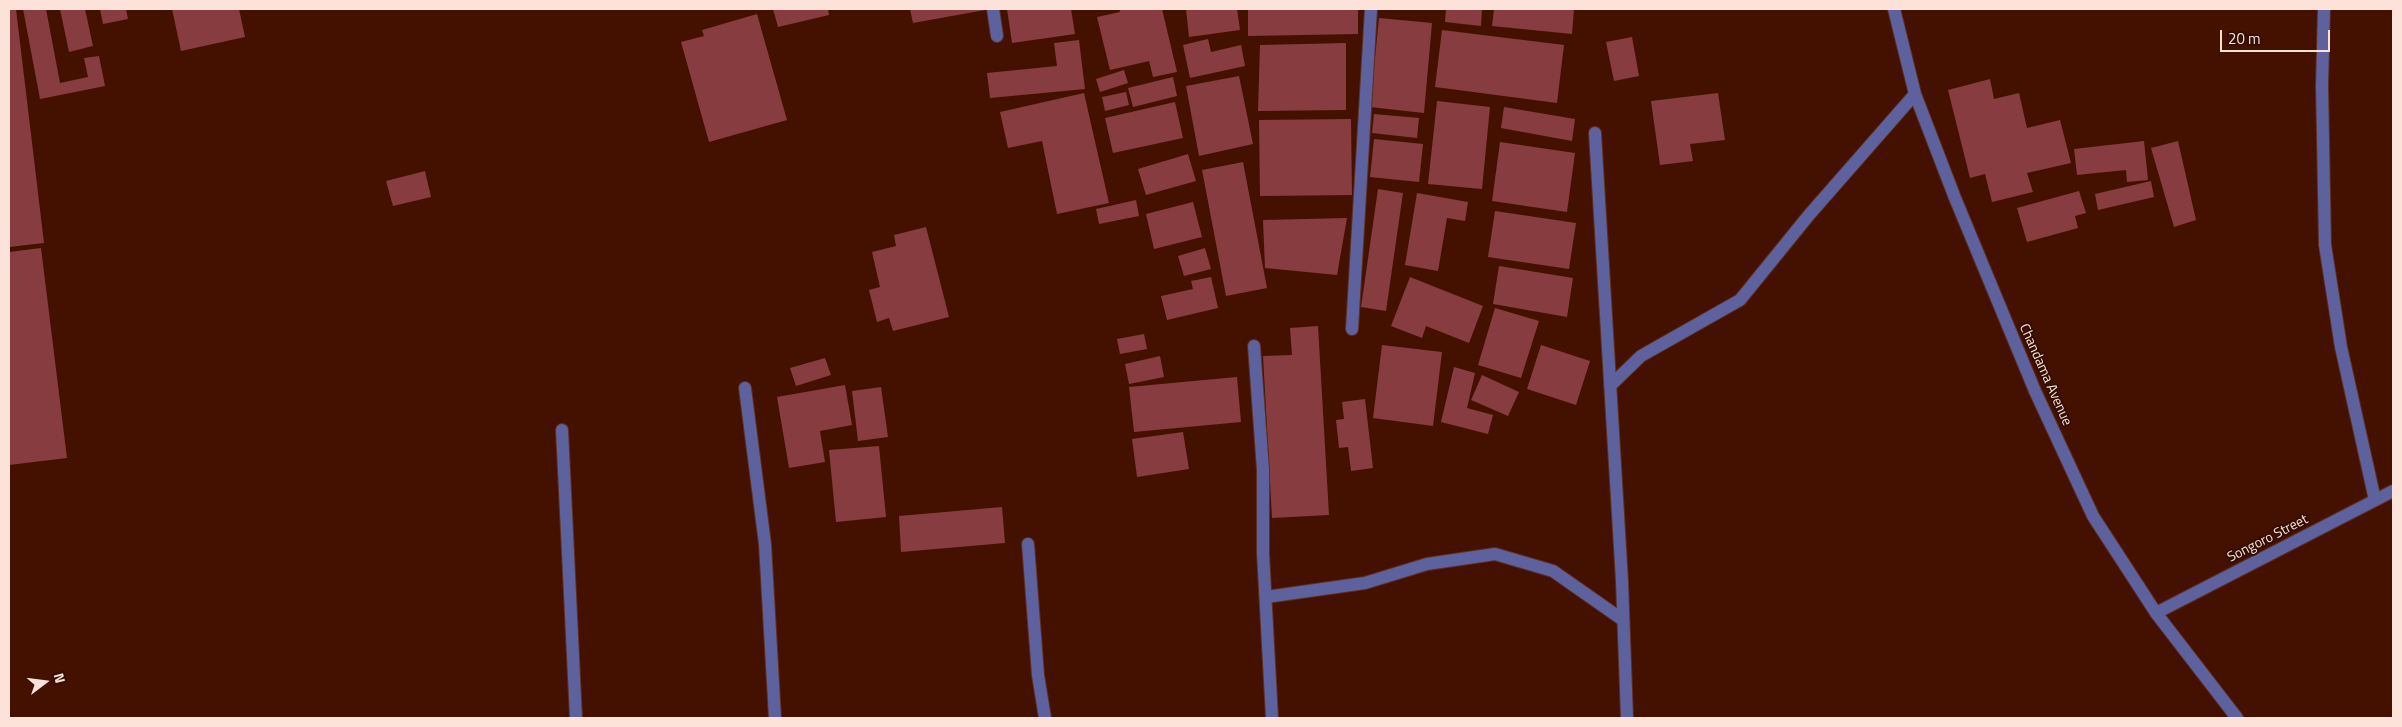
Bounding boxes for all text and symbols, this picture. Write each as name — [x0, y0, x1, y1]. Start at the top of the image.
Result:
scale bar — [2222, 20, 2332, 52]
text: 20 m — [2228, 27, 2261, 50]
street label: Chandama Avenue — [2015, 321, 2075, 429]
street label: Songoro Street — [2225, 511, 2311, 567]
north arrow — [20, 657, 70, 707]
text: N — [49, 671, 71, 685]

